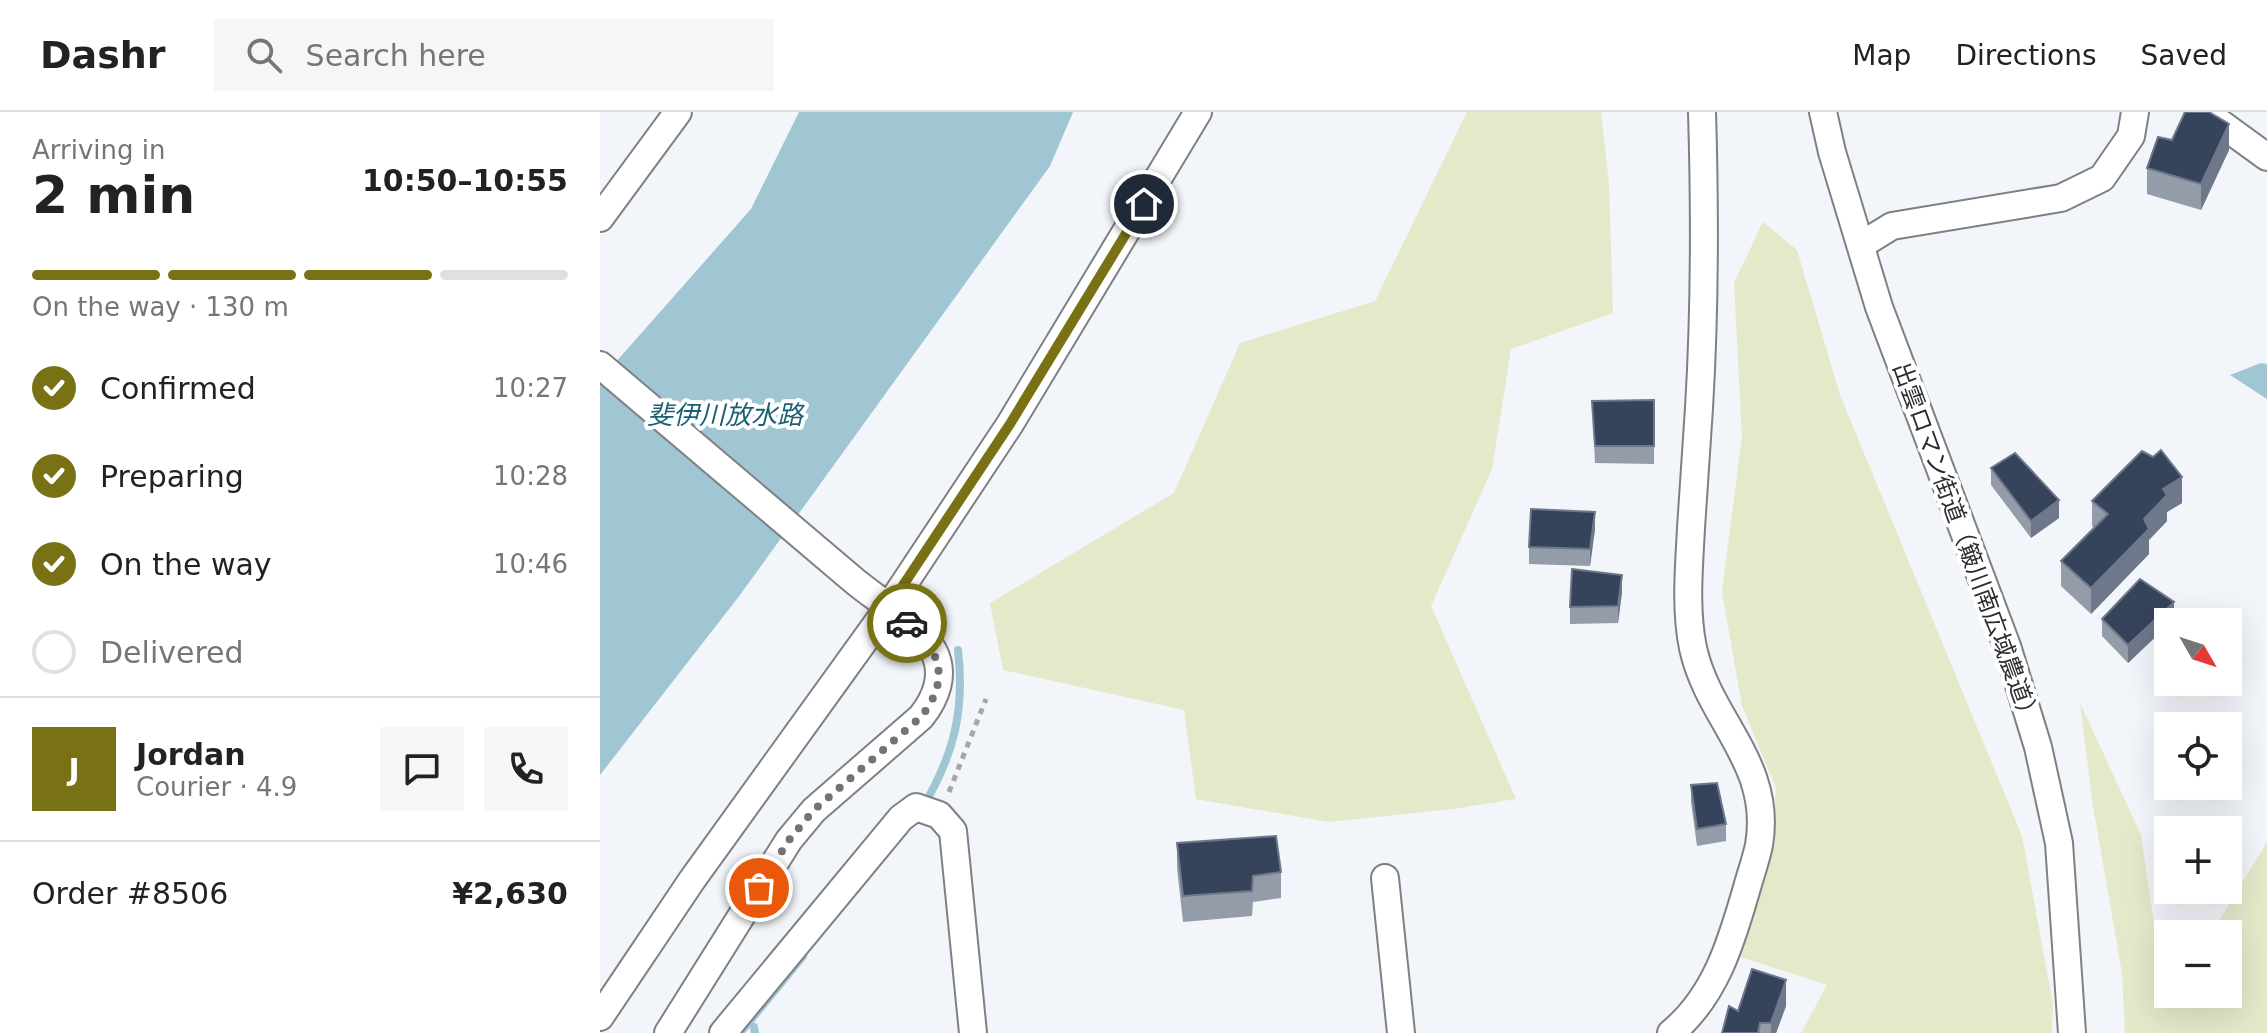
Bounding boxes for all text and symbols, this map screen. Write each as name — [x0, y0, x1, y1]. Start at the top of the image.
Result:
search box — [214, 19, 774, 91]
text: Dashr — [40, 33, 166, 77]
icon: search — [242, 33, 286, 77]
text: Search here — [306, 38, 486, 73]
text: Map — [1852, 39, 1911, 72]
text: Directions — [1955, 39, 2096, 72]
text: Saved — [2140, 39, 2227, 72]
text: Arriving in — [32, 135, 166, 165]
text: 10:50–10:55 — [362, 163, 568, 198]
text: 2 min — [32, 165, 195, 225]
pin — [1110, 170, 1178, 238]
icon: home — [1122, 182, 1166, 226]
text: On the way · 130 m — [32, 292, 289, 322]
street label: 出雲ロマン街道（簸川南広域農道） — [1887, 359, 2045, 729]
icon: check — [32, 366, 76, 410]
text: Confirmed — [100, 371, 256, 406]
text: 10:27 — [493, 373, 568, 403]
water label: 斐伊川放水路 — [647, 400, 805, 430]
icon: check — [32, 454, 76, 498]
text: Preparing — [100, 459, 244, 494]
text: 10:28 — [493, 461, 568, 491]
icon: check — [32, 542, 76, 586]
text: On the way — [100, 547, 272, 582]
text: 10:46 — [493, 549, 568, 579]
courier — [867, 583, 947, 663]
icon: car — [885, 601, 929, 645]
north arrow — [2154, 608, 2242, 696]
map controls — [2154, 608, 2242, 1008]
text: Delivered — [100, 635, 244, 670]
button: locate — [2154, 712, 2242, 800]
button: chat — [380, 727, 464, 811]
button: phone — [484, 727, 568, 811]
text: Jordan — [136, 737, 246, 772]
text: J — [68, 752, 80, 787]
text: Courier · 4.9 — [136, 772, 297, 802]
button: + — [2154, 816, 2242, 904]
pin — [725, 854, 793, 922]
icon: bag — [737, 866, 781, 910]
text: Order #8506 — [32, 876, 228, 911]
text: ¥2,630 — [452, 876, 568, 911]
button: − — [2154, 920, 2242, 1008]

